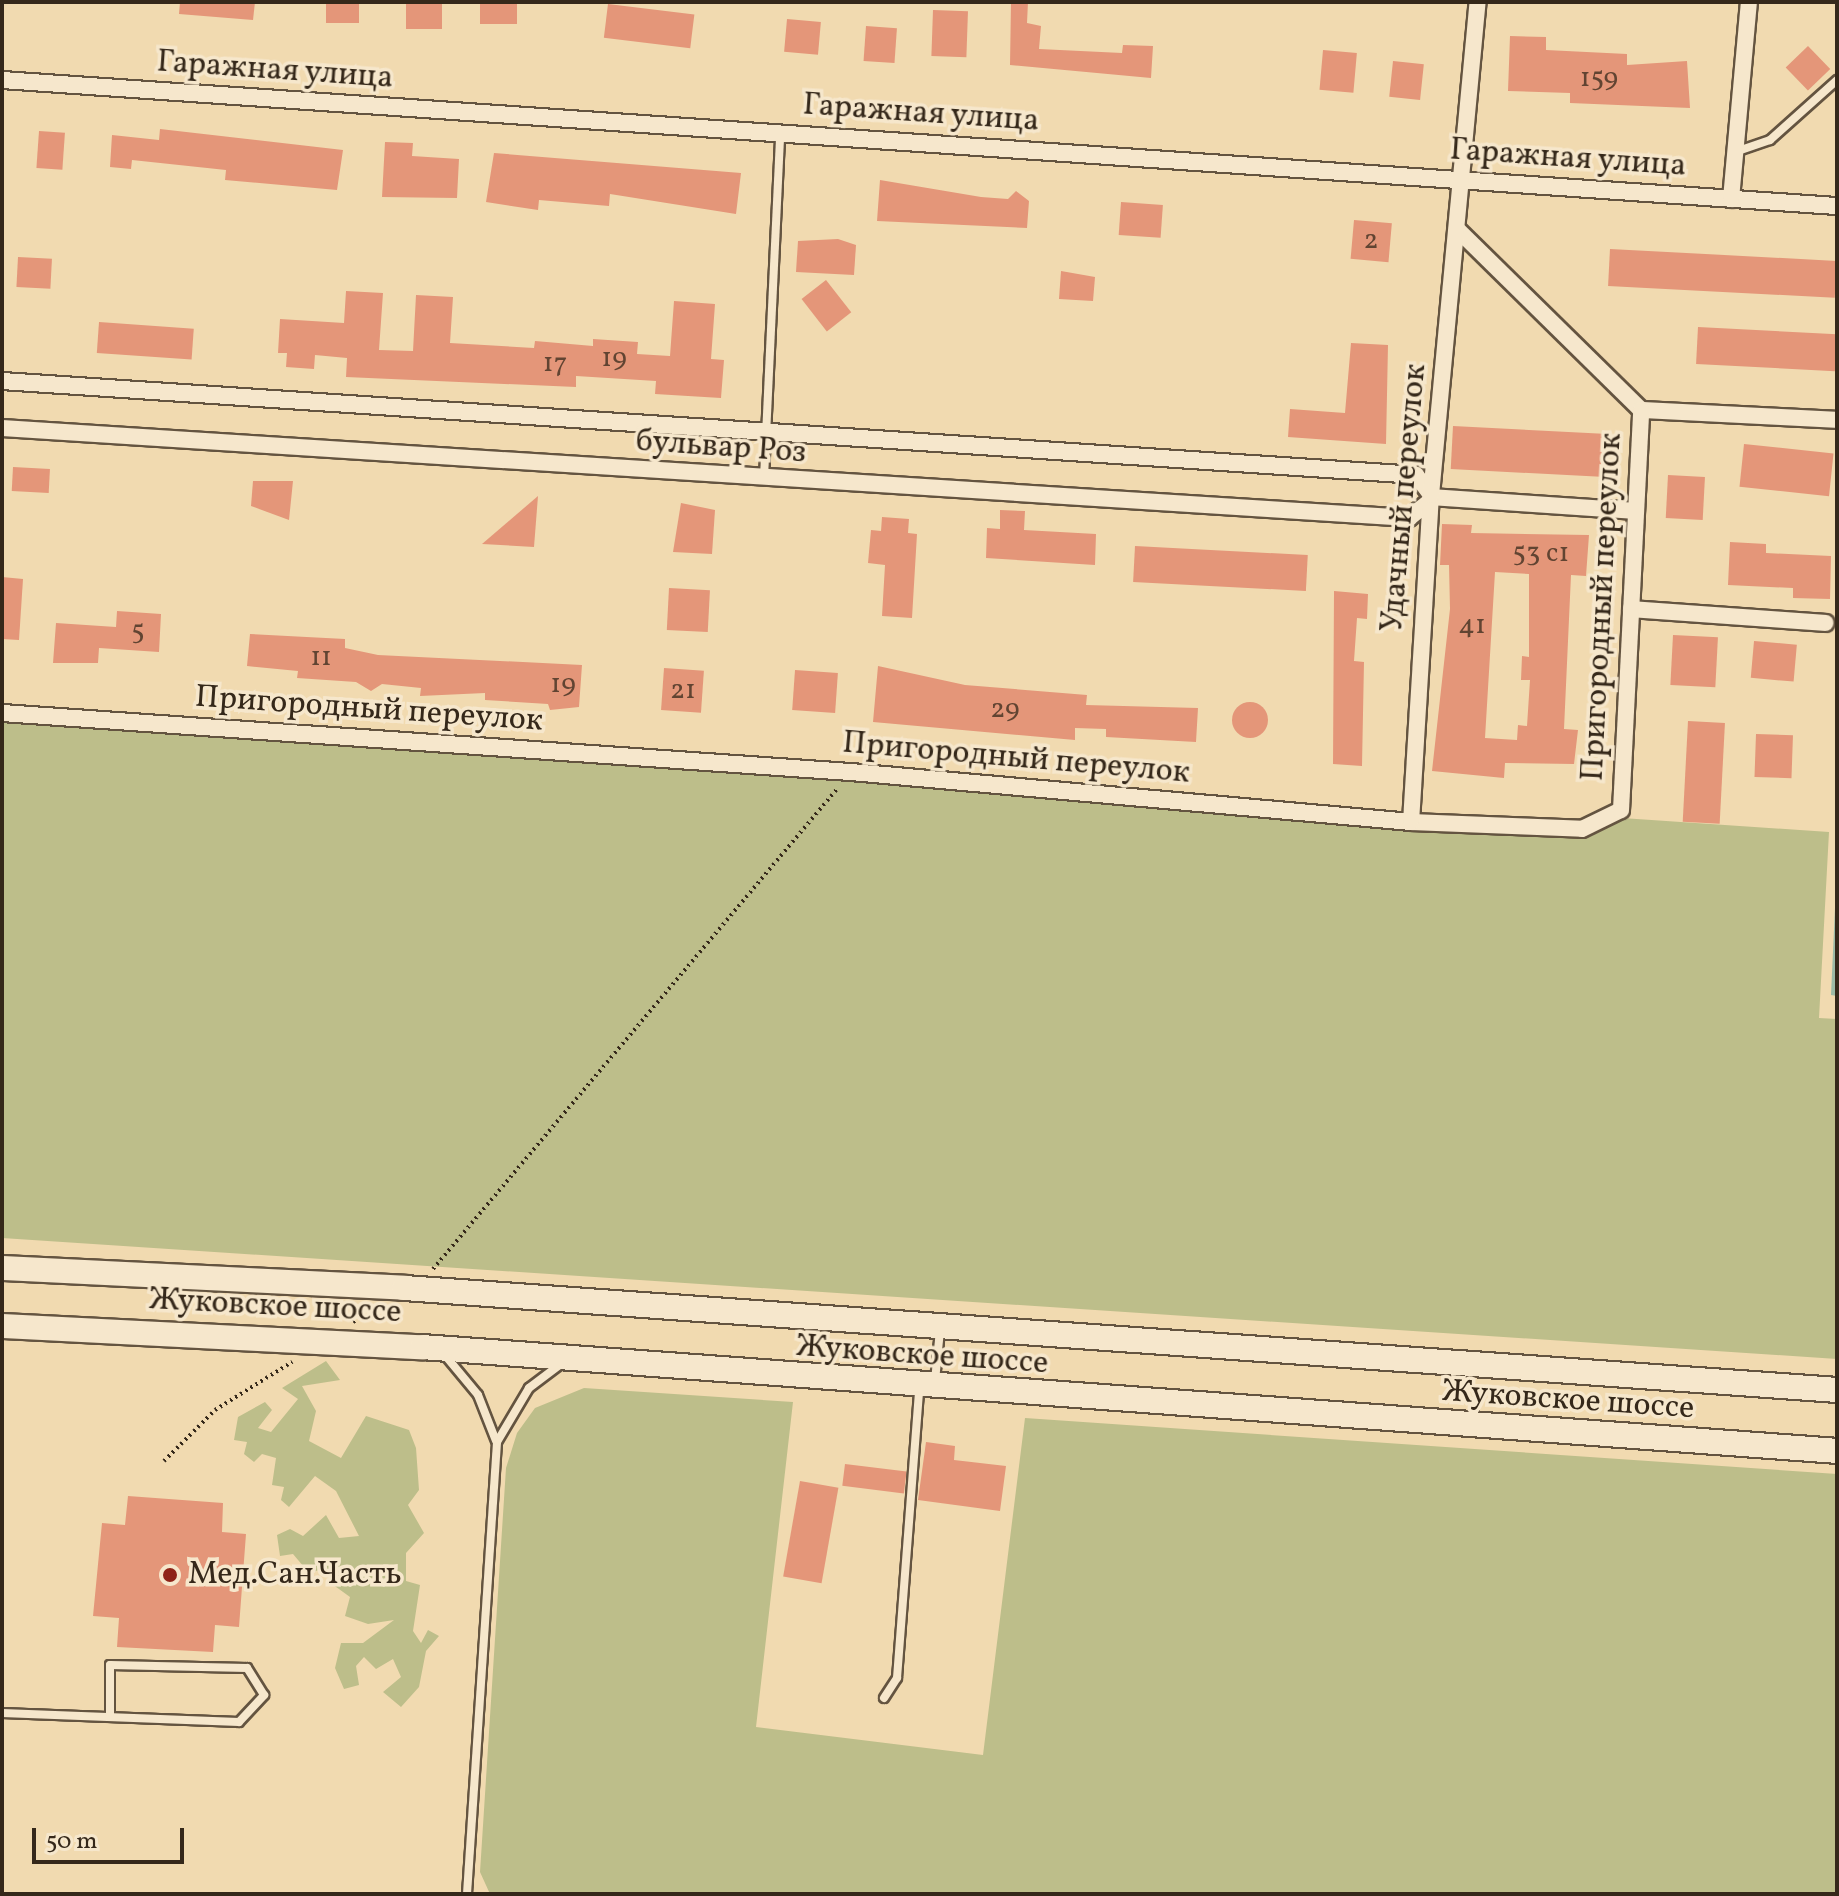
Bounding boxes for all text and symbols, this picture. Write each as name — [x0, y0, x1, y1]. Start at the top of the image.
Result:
street label: Гаражная улица — [155, 44, 395, 98]
house number: 159 — [1580, 62, 1618, 96]
street label: Гаражная улица — [801, 87, 1041, 141]
street label: Гаражная улица — [1448, 132, 1688, 186]
house number: 2 — [1363, 224, 1379, 258]
house number: 19 — [601, 342, 627, 376]
house number: 17 — [543, 347, 567, 381]
street label: Удачный переулок — [1374, 362, 1436, 634]
street label: бульвар Роз — [635, 423, 807, 473]
street label: Пригородный переулок — [1575, 432, 1631, 782]
house number: 53 с1 — [1513, 537, 1569, 571]
house number: 41 — [1458, 609, 1486, 643]
house number: 5 — [131, 615, 145, 649]
house number: 11 — [310, 641, 332, 675]
house number: 19 — [550, 668, 576, 702]
house number: 21 — [670, 674, 696, 708]
street label: Пригородный переулок — [194, 679, 544, 741]
house number: 29 — [990, 693, 1020, 727]
street label: Пригородный переулок — [841, 725, 1191, 793]
street label: Жуковское шоссе — [148, 1281, 402, 1333]
street label: Жуковское шоссе — [795, 1328, 1049, 1384]
street label: Жуковское шоссе — [1441, 1373, 1695, 1429]
place label: Мед.Сан.Часть — [188, 1556, 402, 1594]
marker: Мед.Сан.Часть — [159, 1564, 181, 1586]
scale bar — [36, 1812, 188, 1862]
text: 50 m — [46, 1825, 98, 1859]

